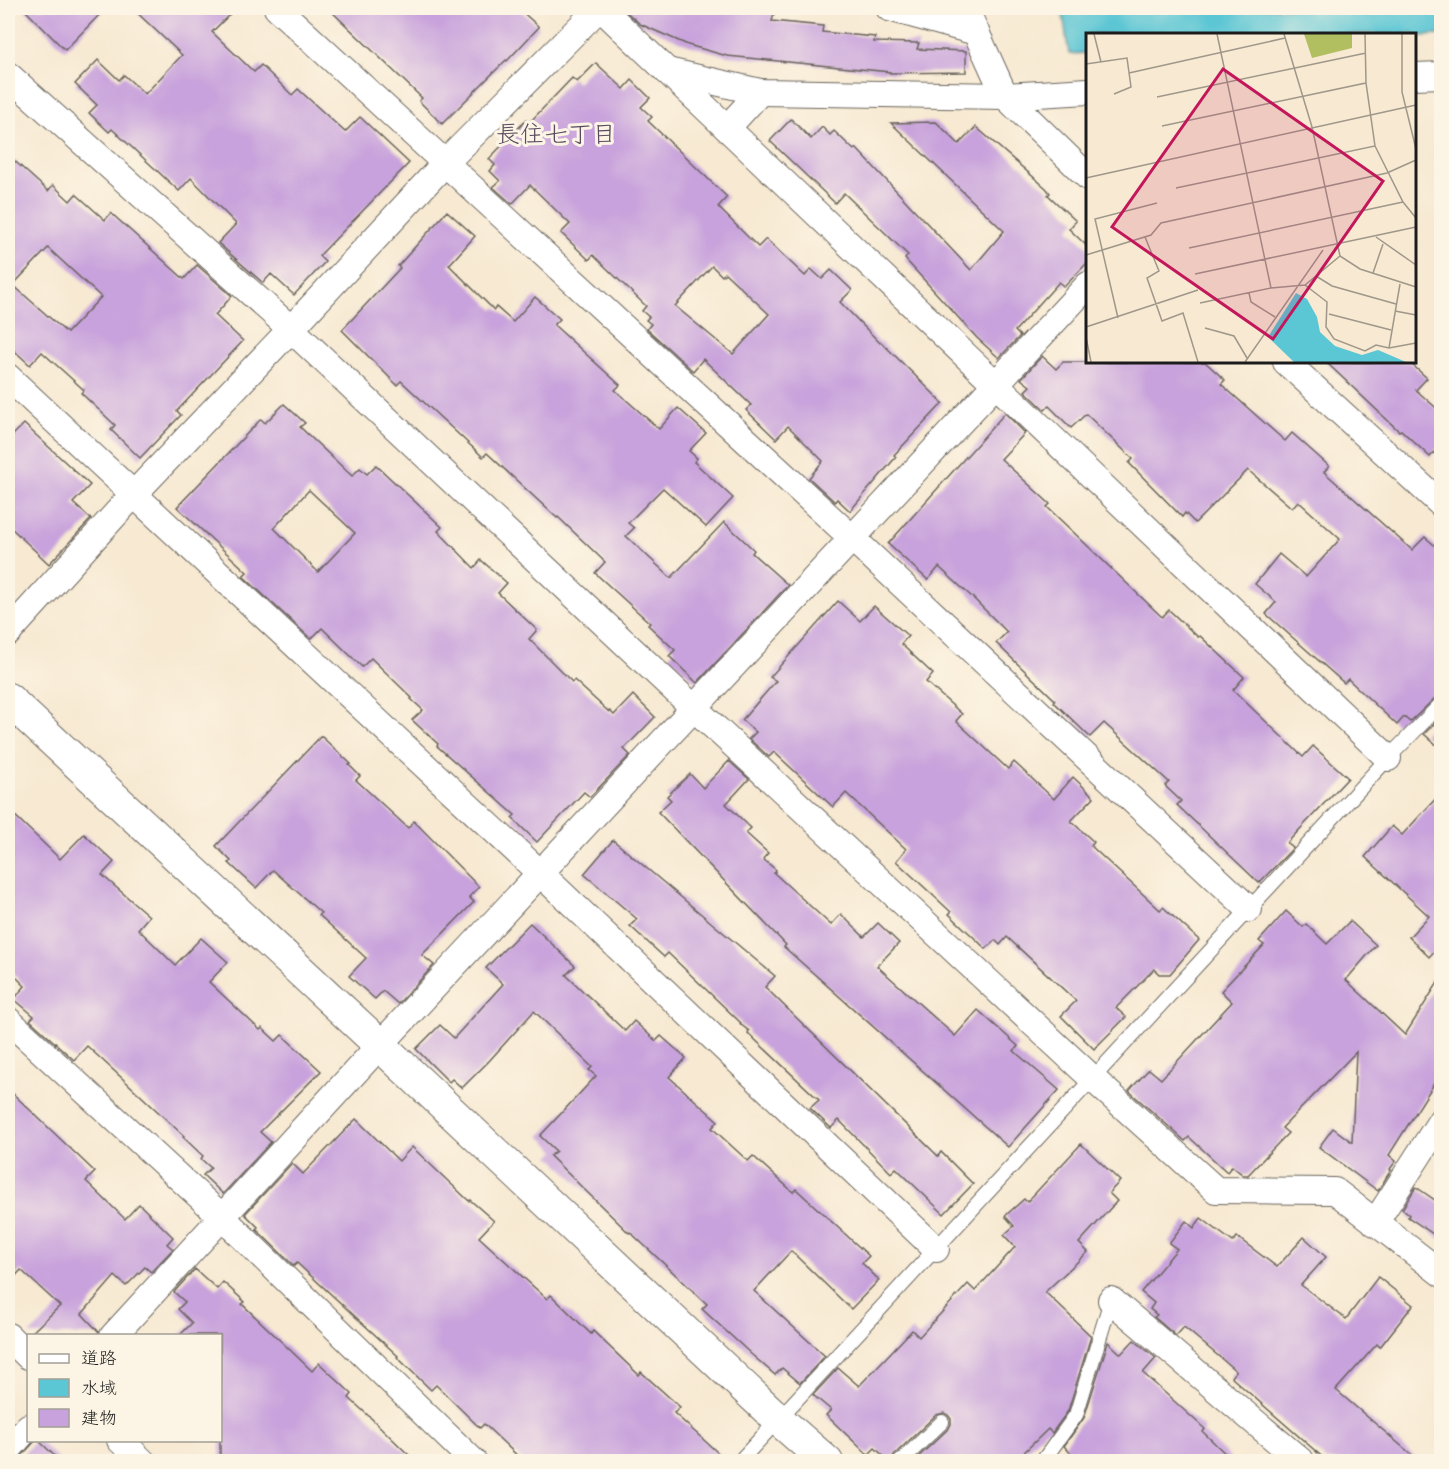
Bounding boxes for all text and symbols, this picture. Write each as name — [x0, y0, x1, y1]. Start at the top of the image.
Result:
inset map — [1086, 33, 1416, 363]
district label: 長住七丁目 — [496, 120, 616, 154]
legend — [27, 1334, 222, 1442]
text: 道路 — [81, 1348, 117, 1373]
text: 水域 — [81, 1378, 117, 1403]
text: 建物 — [81, 1408, 117, 1433]

